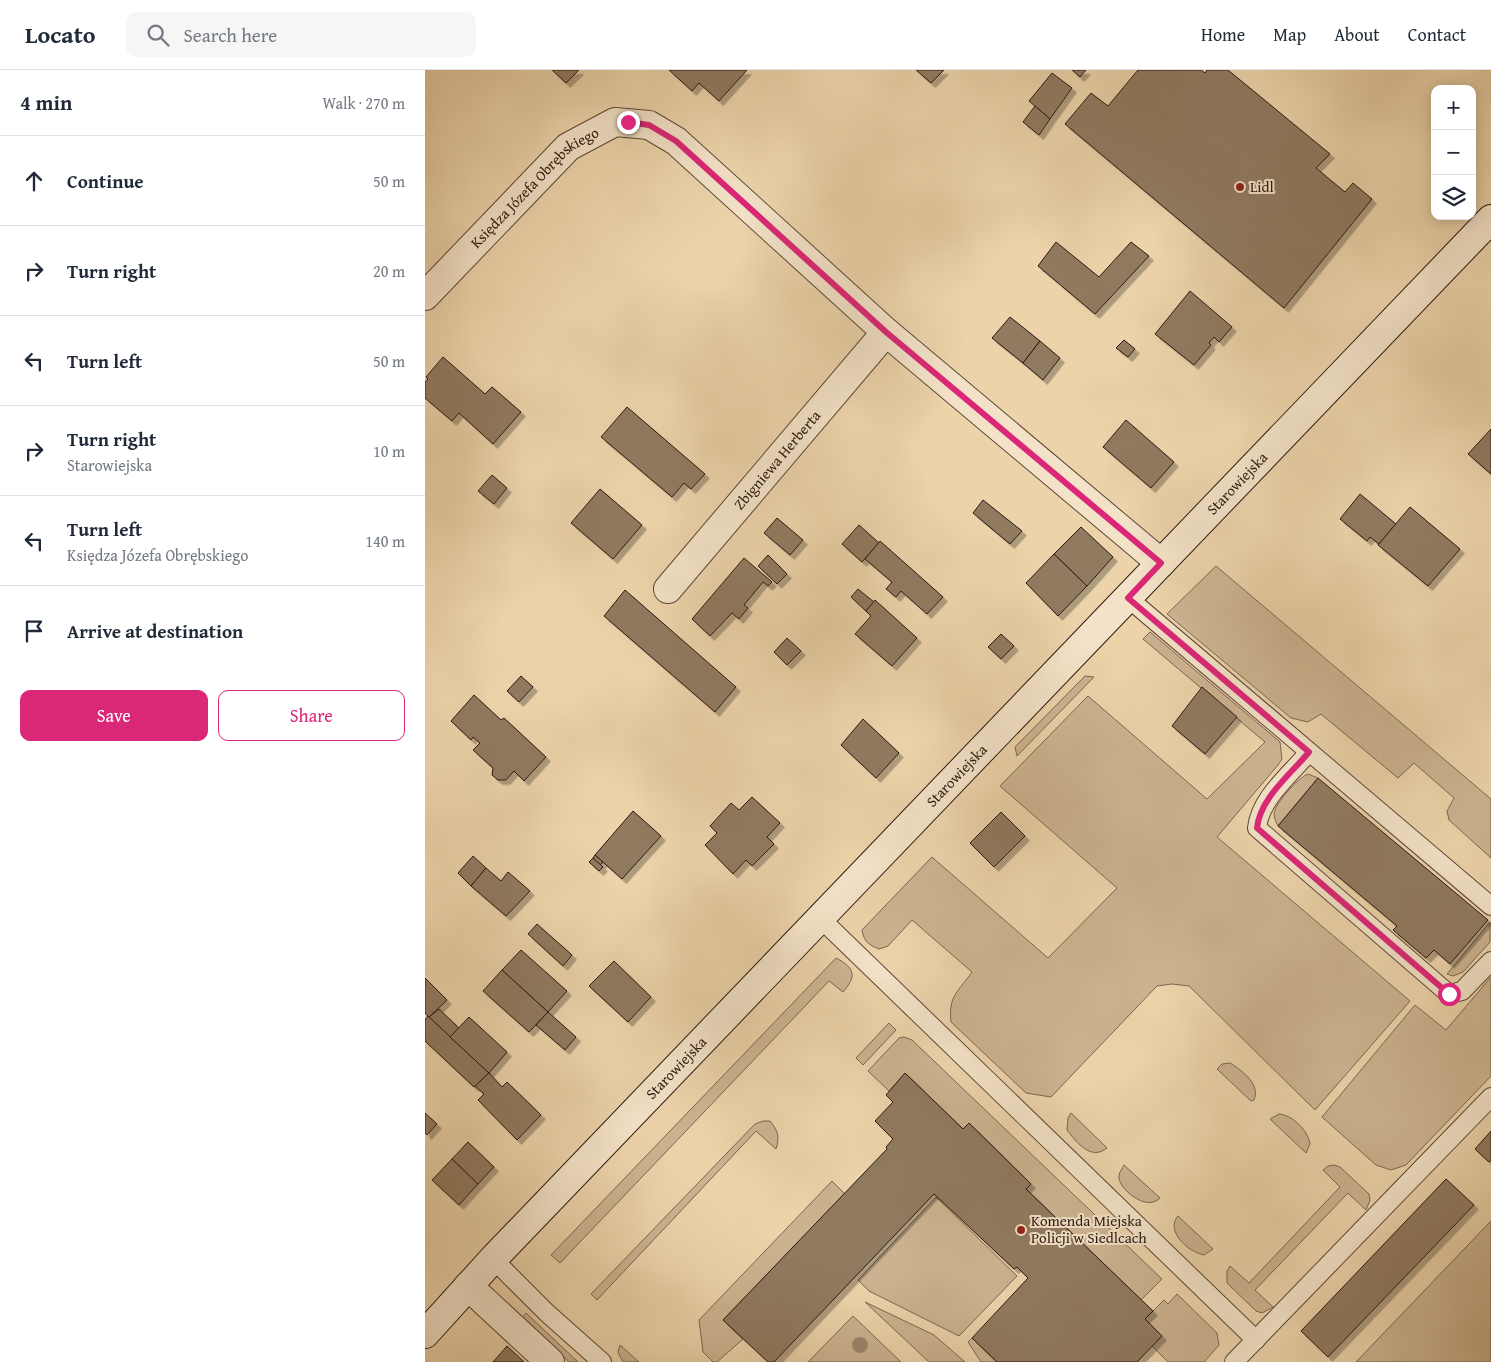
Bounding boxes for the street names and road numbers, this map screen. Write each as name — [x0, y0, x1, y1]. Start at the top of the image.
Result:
street label: Księdza Józefa Obrębskiego — [465, 121, 603, 252]
street label: Zbigniewa Herberta — [729, 406, 825, 514]
street label: Starowiejska — [1202, 447, 1272, 519]
street label: Starowiejska — [921, 739, 992, 811]
street label: Starowiejska — [641, 1032, 711, 1104]

